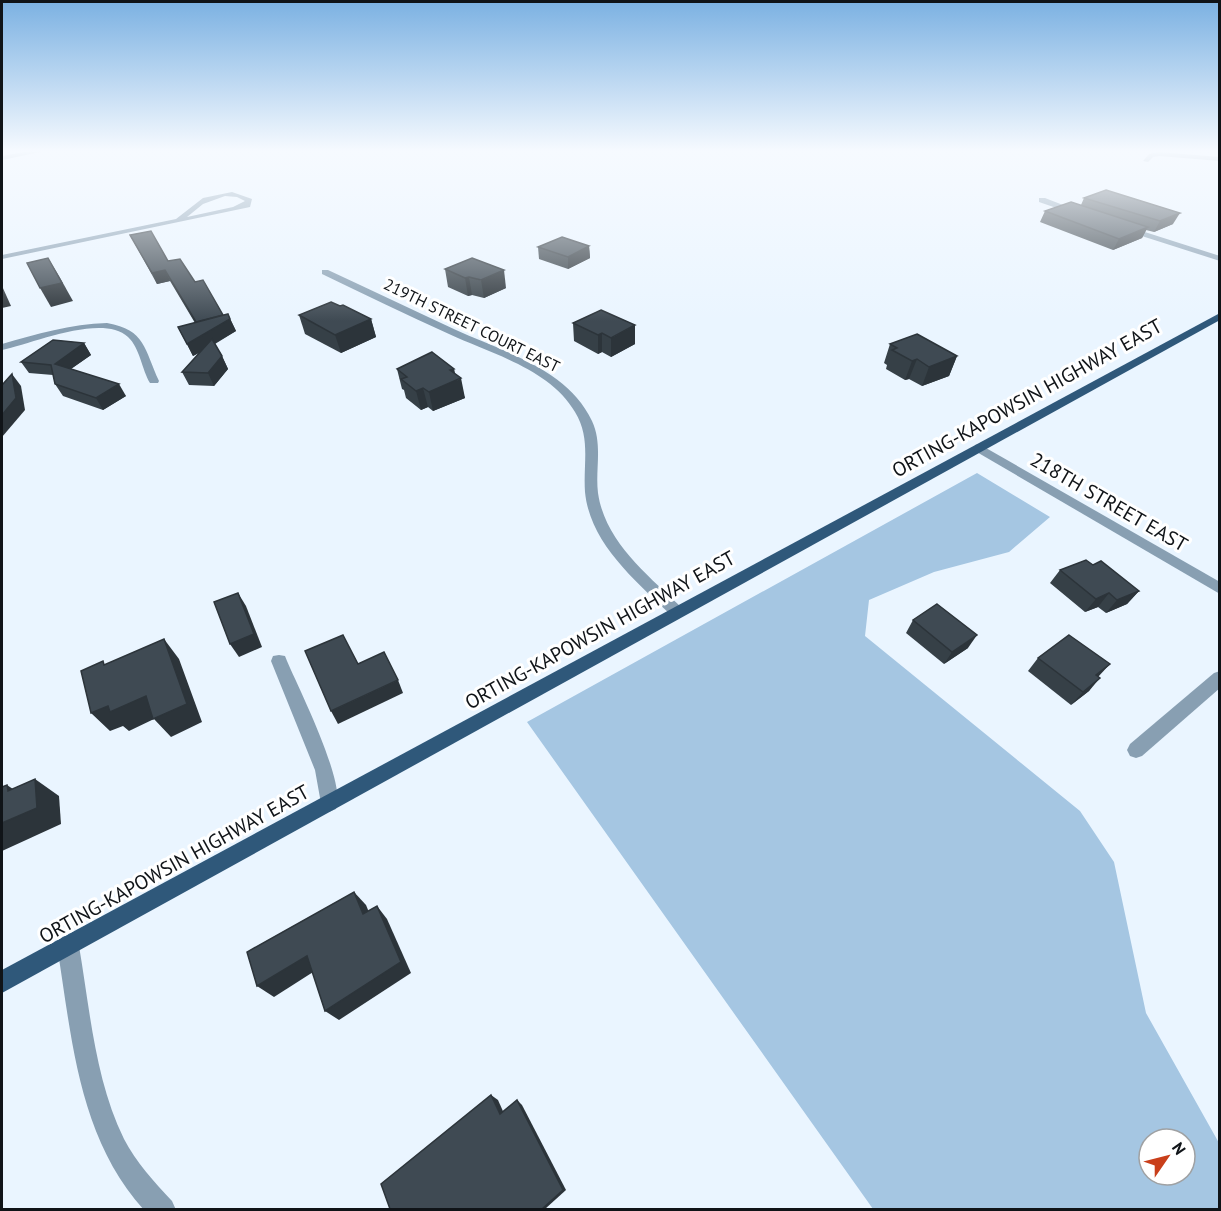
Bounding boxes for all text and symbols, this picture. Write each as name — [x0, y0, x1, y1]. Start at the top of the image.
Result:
street label: 219TH STREET COURT EAST — [381, 274, 563, 376]
street label: ORTING-KAPOWSIN HIGHWAY EAST — [887, 313, 1167, 483]
street label: 218TH STREET EAST — [1026, 446, 1192, 558]
street label: ORTING-KAPOWSIN HIGHWAY EAST — [460, 545, 740, 715]
street label: ORTING-KAPOWSIN HIGHWAY EAST — [34, 779, 314, 949]
north arrow — [1137, 1127, 1197, 1187]
text: N — [1168, 1138, 1190, 1158]

